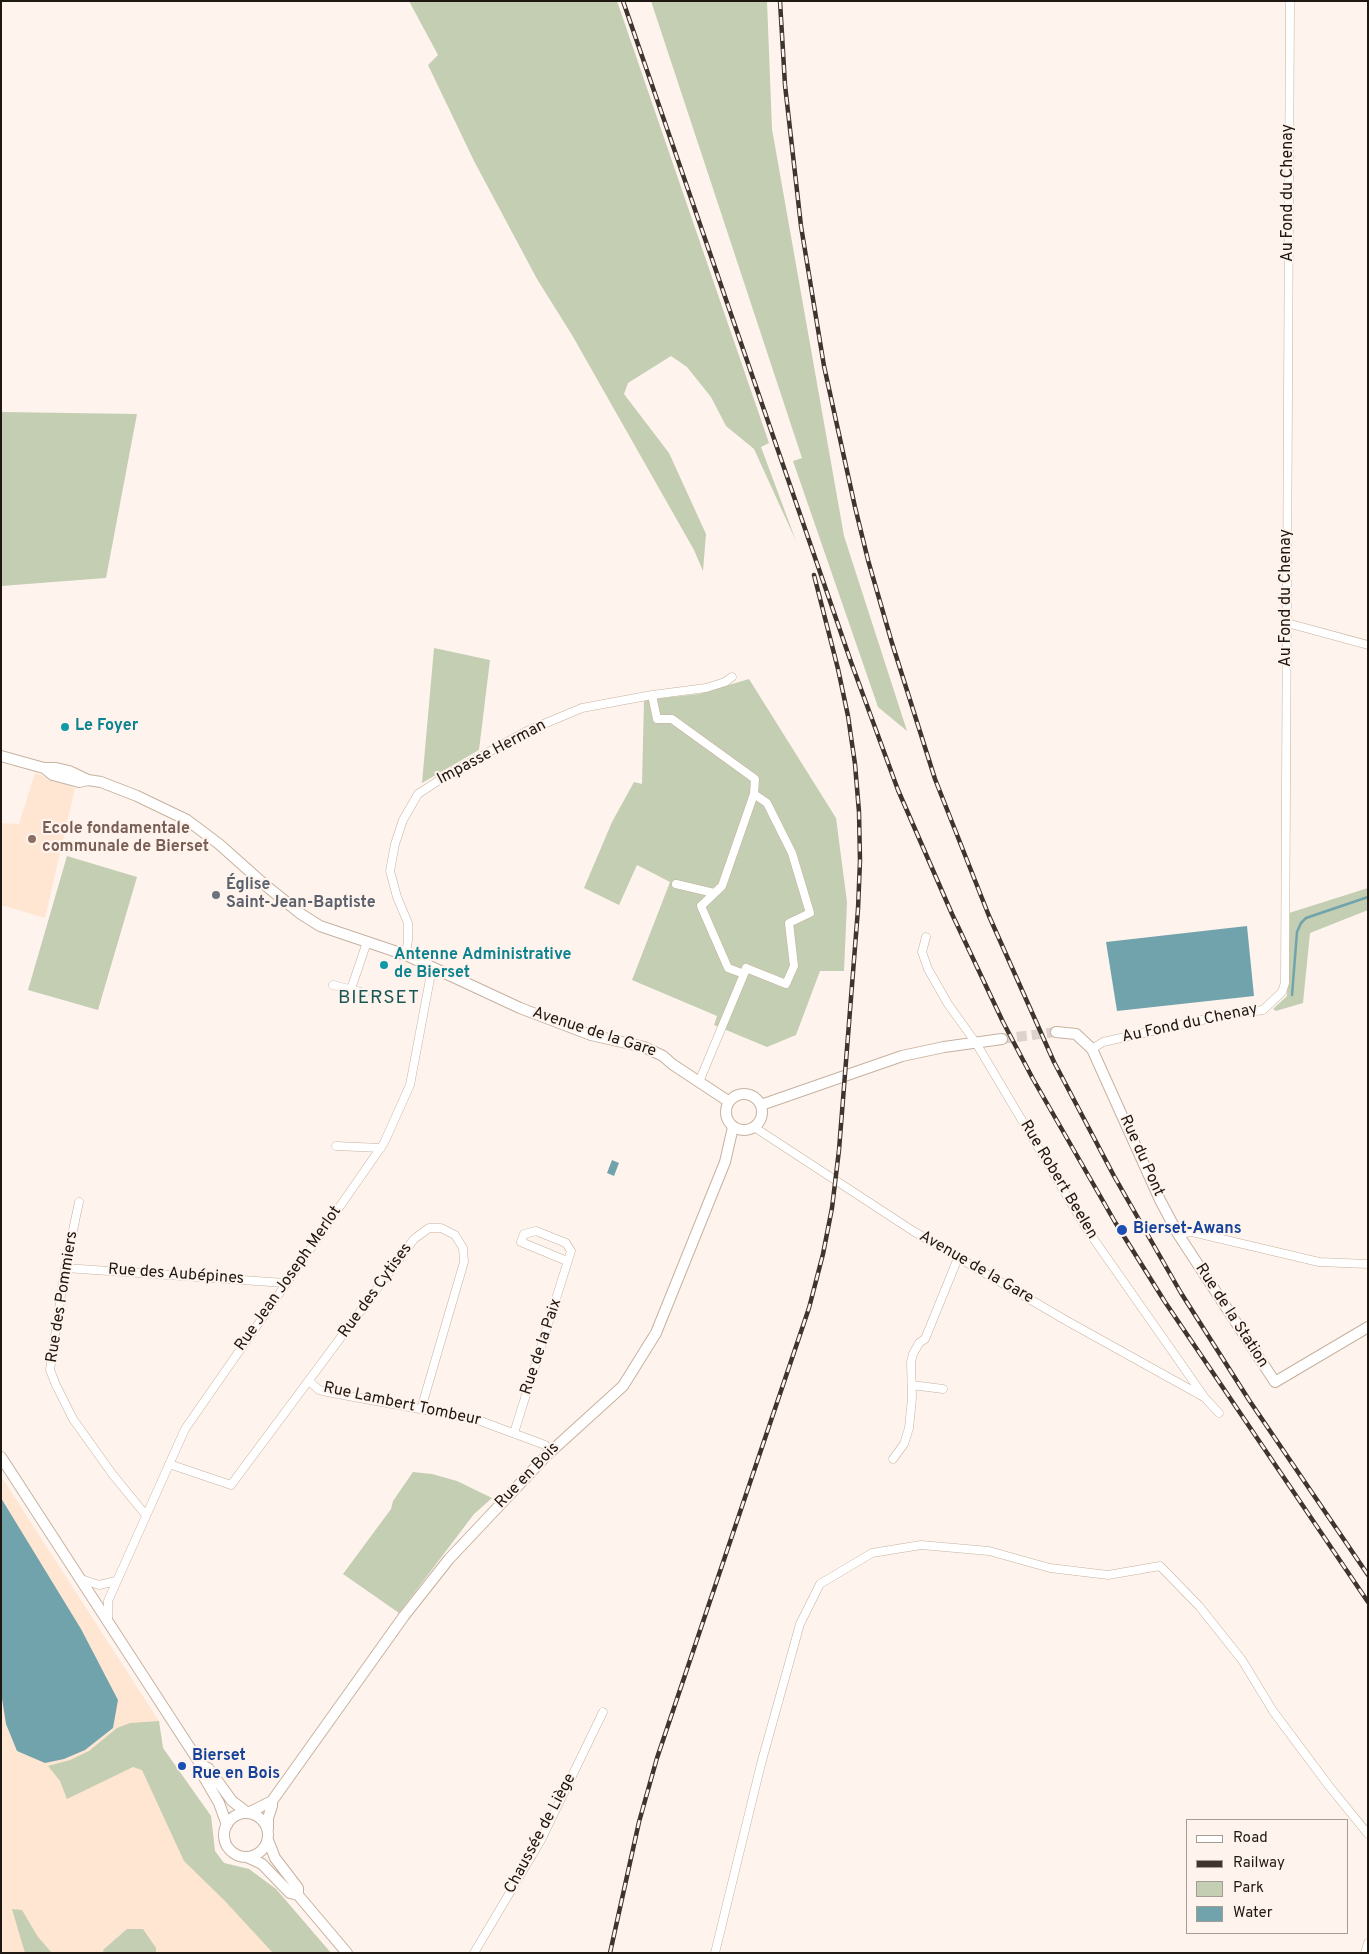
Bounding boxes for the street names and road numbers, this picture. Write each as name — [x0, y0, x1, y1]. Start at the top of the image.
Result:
street label: Au Fond du Chenay — [1279, 124, 1299, 262]
street label: Au Fond du Chenay — [1277, 529, 1297, 667]
street label: Impasse Herman — [434, 716, 550, 790]
street label: Au Fond du Chenay — [1120, 1000, 1260, 1048]
street label: Avenue de la Gare — [530, 1004, 658, 1062]
street label: Rue du Pont — [1114, 1112, 1168, 1200]
street label: Rue Robert Beelen — [1015, 1117, 1101, 1243]
street label: Rue Jean Joseph Merlot — [232, 1203, 346, 1355]
street label: Avenue de la Gare — [915, 1227, 1037, 1309]
street label: Rue des Pommiers — [43, 1230, 83, 1364]
street label: Rue des Cytises — [335, 1240, 417, 1342]
street label: Rue de la Station — [1190, 1260, 1272, 1372]
street label: Rue des Aubépines — [107, 1261, 245, 1289]
street label: Rue de la Paix — [517, 1297, 567, 1397]
street label: Rue Lambert Tombeur — [321, 1379, 483, 1431]
street label: Rue en Bois — [492, 1439, 564, 1513]
street label: Chaussée de Liège — [501, 1771, 581, 1897]

